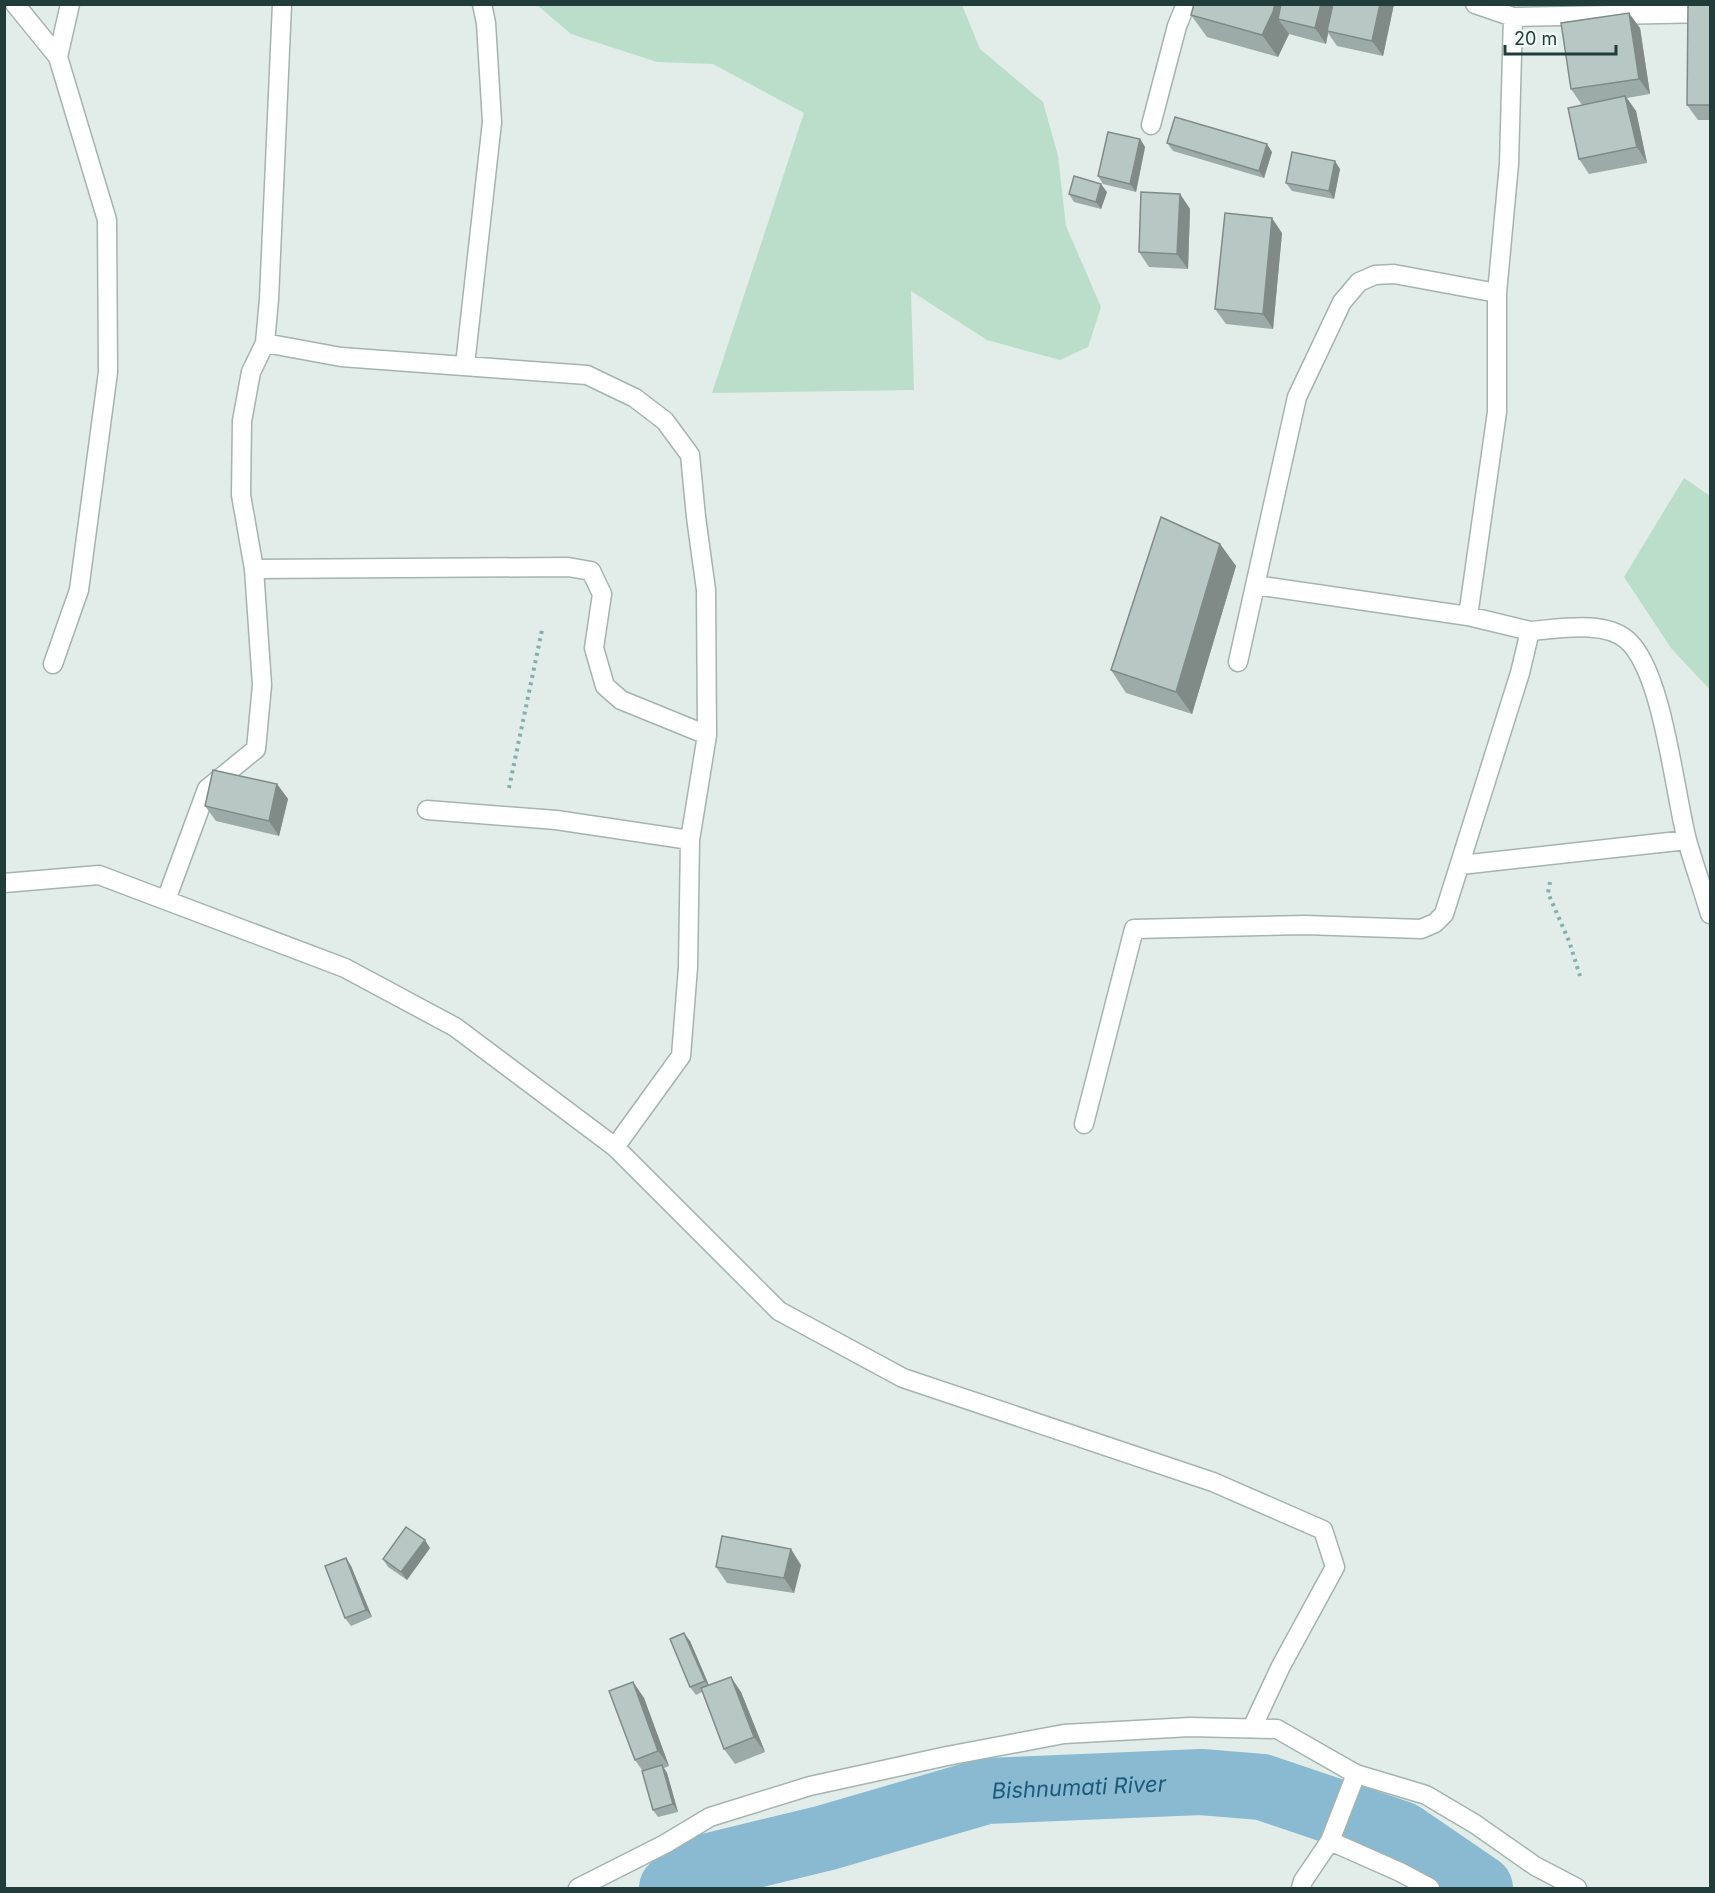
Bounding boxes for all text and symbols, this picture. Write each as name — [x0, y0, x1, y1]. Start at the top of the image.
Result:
scale bar — [1505, 18, 1616, 56]
text: 20 m — [1514, 28, 1557, 49]
water label: Bishnumati River — [991, 1770, 1167, 1804]

